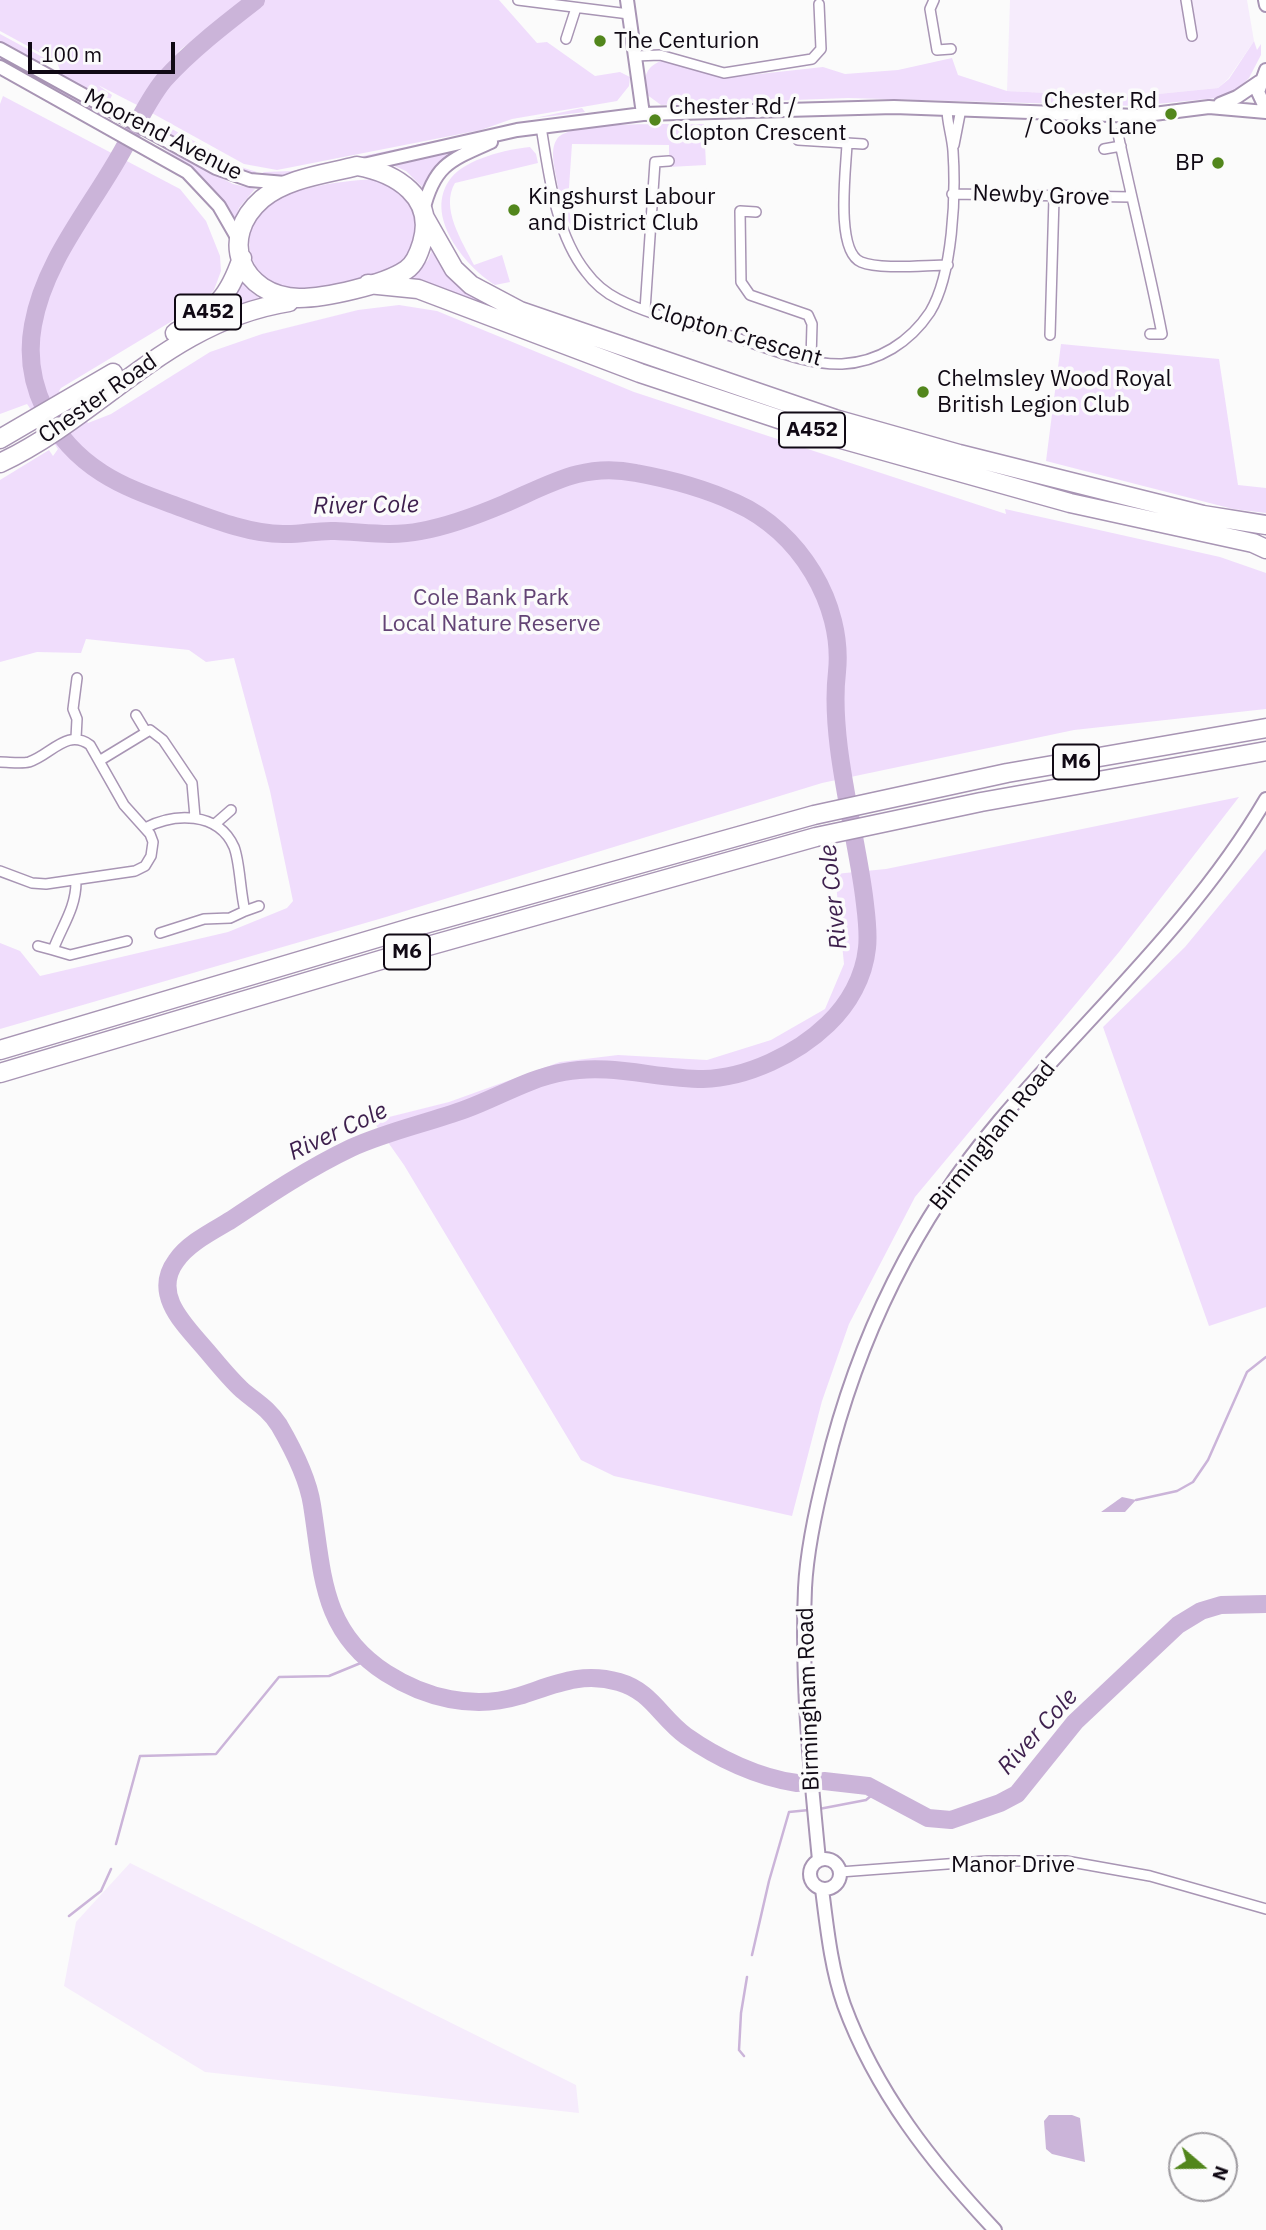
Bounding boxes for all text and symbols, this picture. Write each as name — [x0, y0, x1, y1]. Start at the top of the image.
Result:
place label: The Centurion — [614, 27, 760, 55]
scale bar — [32, 28, 178, 72]
marker: The Centurion — [592, 33, 608, 49]
text: 100 m — [41, 40, 102, 68]
street label: Moorend Avenue — [79, 83, 247, 187]
place label: Chester Rd / Cooks Lane — [1025, 87, 1157, 141]
place label: Chester Rd / Clopton Crescent — [669, 93, 847, 147]
marker: Chester Rd / Cooks Lane — [1163, 106, 1179, 122]
marker: Chester Rd / Clopton Crescent — [647, 112, 663, 128]
place label: BP — [1175, 149, 1204, 177]
marker: BP — [1210, 155, 1226, 171]
street label: Newby Grove — [972, 180, 1110, 212]
place label: Kingshurst Labour and District Club — [528, 183, 715, 237]
marker: Kingshurst Labour and District Club — [506, 202, 522, 218]
road number: A452 — [175, 294, 241, 330]
street label: Clopton Crescent — [647, 297, 825, 373]
street label: Chester Road — [33, 348, 163, 450]
place label: Chelmsley Wood Royal British Legion Club — [937, 365, 1172, 419]
marker: Chelmsley Wood Royal British Legion Club — [915, 384, 931, 400]
road number: A452 — [779, 412, 845, 448]
water label: River Cole — [313, 491, 419, 521]
park label: Cole Bank Park Local Nature Reserve — [381, 584, 601, 638]
road number: M6 — [1053, 744, 1099, 780]
water label: River Cole — [814, 843, 854, 951]
road number: M6 — [384, 934, 430, 970]
street label: Birmingham Road — [924, 1056, 1062, 1216]
water label: River Cole — [284, 1097, 392, 1167]
street label: Birmingham Road — [792, 1607, 826, 1791]
water label: River Cole — [992, 1683, 1084, 1781]
street label: Manor Drive — [951, 1851, 1075, 1879]
north arrow — [1168, 2132, 1238, 2202]
text: N — [1207, 2163, 1234, 2184]

